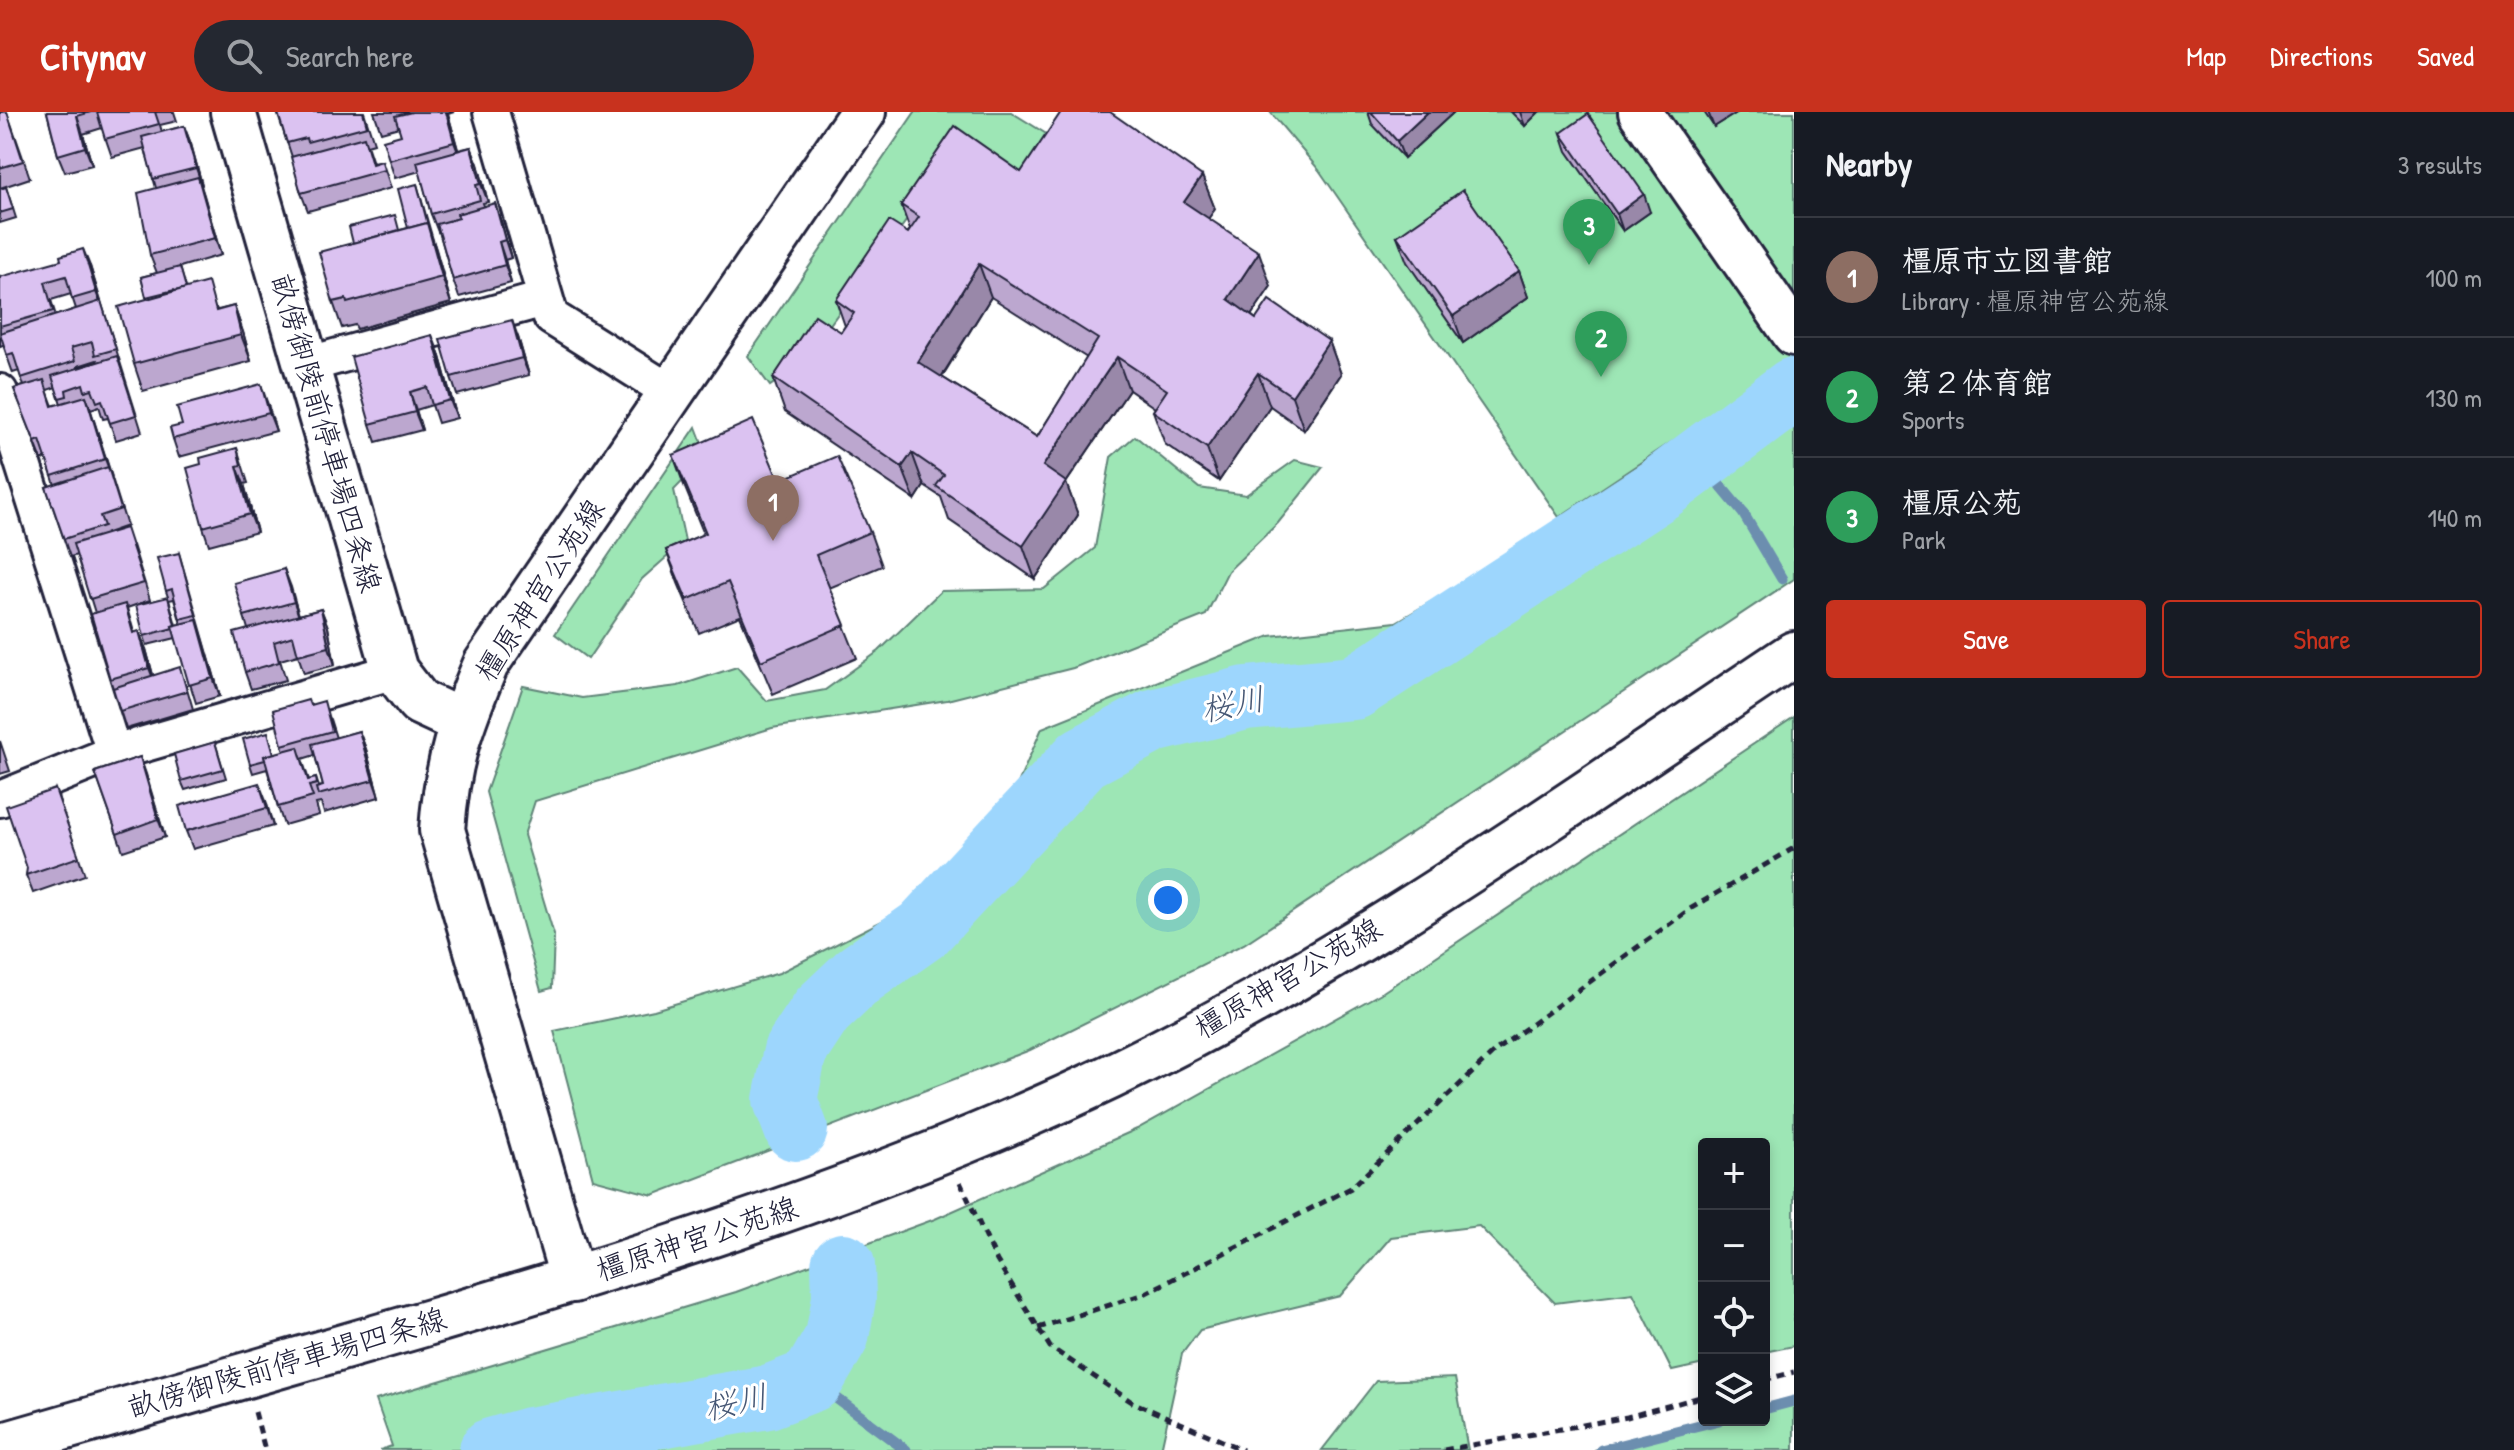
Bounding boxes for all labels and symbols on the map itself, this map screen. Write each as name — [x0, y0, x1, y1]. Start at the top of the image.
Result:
pin: 3 — [1563, 199, 1615, 265]
street label: 畝傍御陵前停車場四条線 — [262, 269, 392, 597]
pin: 2 — [1575, 311, 1627, 377]
pin: 1 — [747, 475, 799, 541]
street label: 橿原神宮公苑線 — [465, 491, 613, 688]
water label: 桜川 — [1197, 676, 1268, 731]
your location — [1148, 880, 1188, 920]
street label: 橿原神宮公苑線 — [1187, 907, 1388, 1047]
street label: 橿原神宮公苑線 — [591, 1187, 803, 1290]
street label: 畝傍御陵前停車場四条線 — [123, 1297, 451, 1427]
water label: 桜川 — [700, 1374, 772, 1429]

